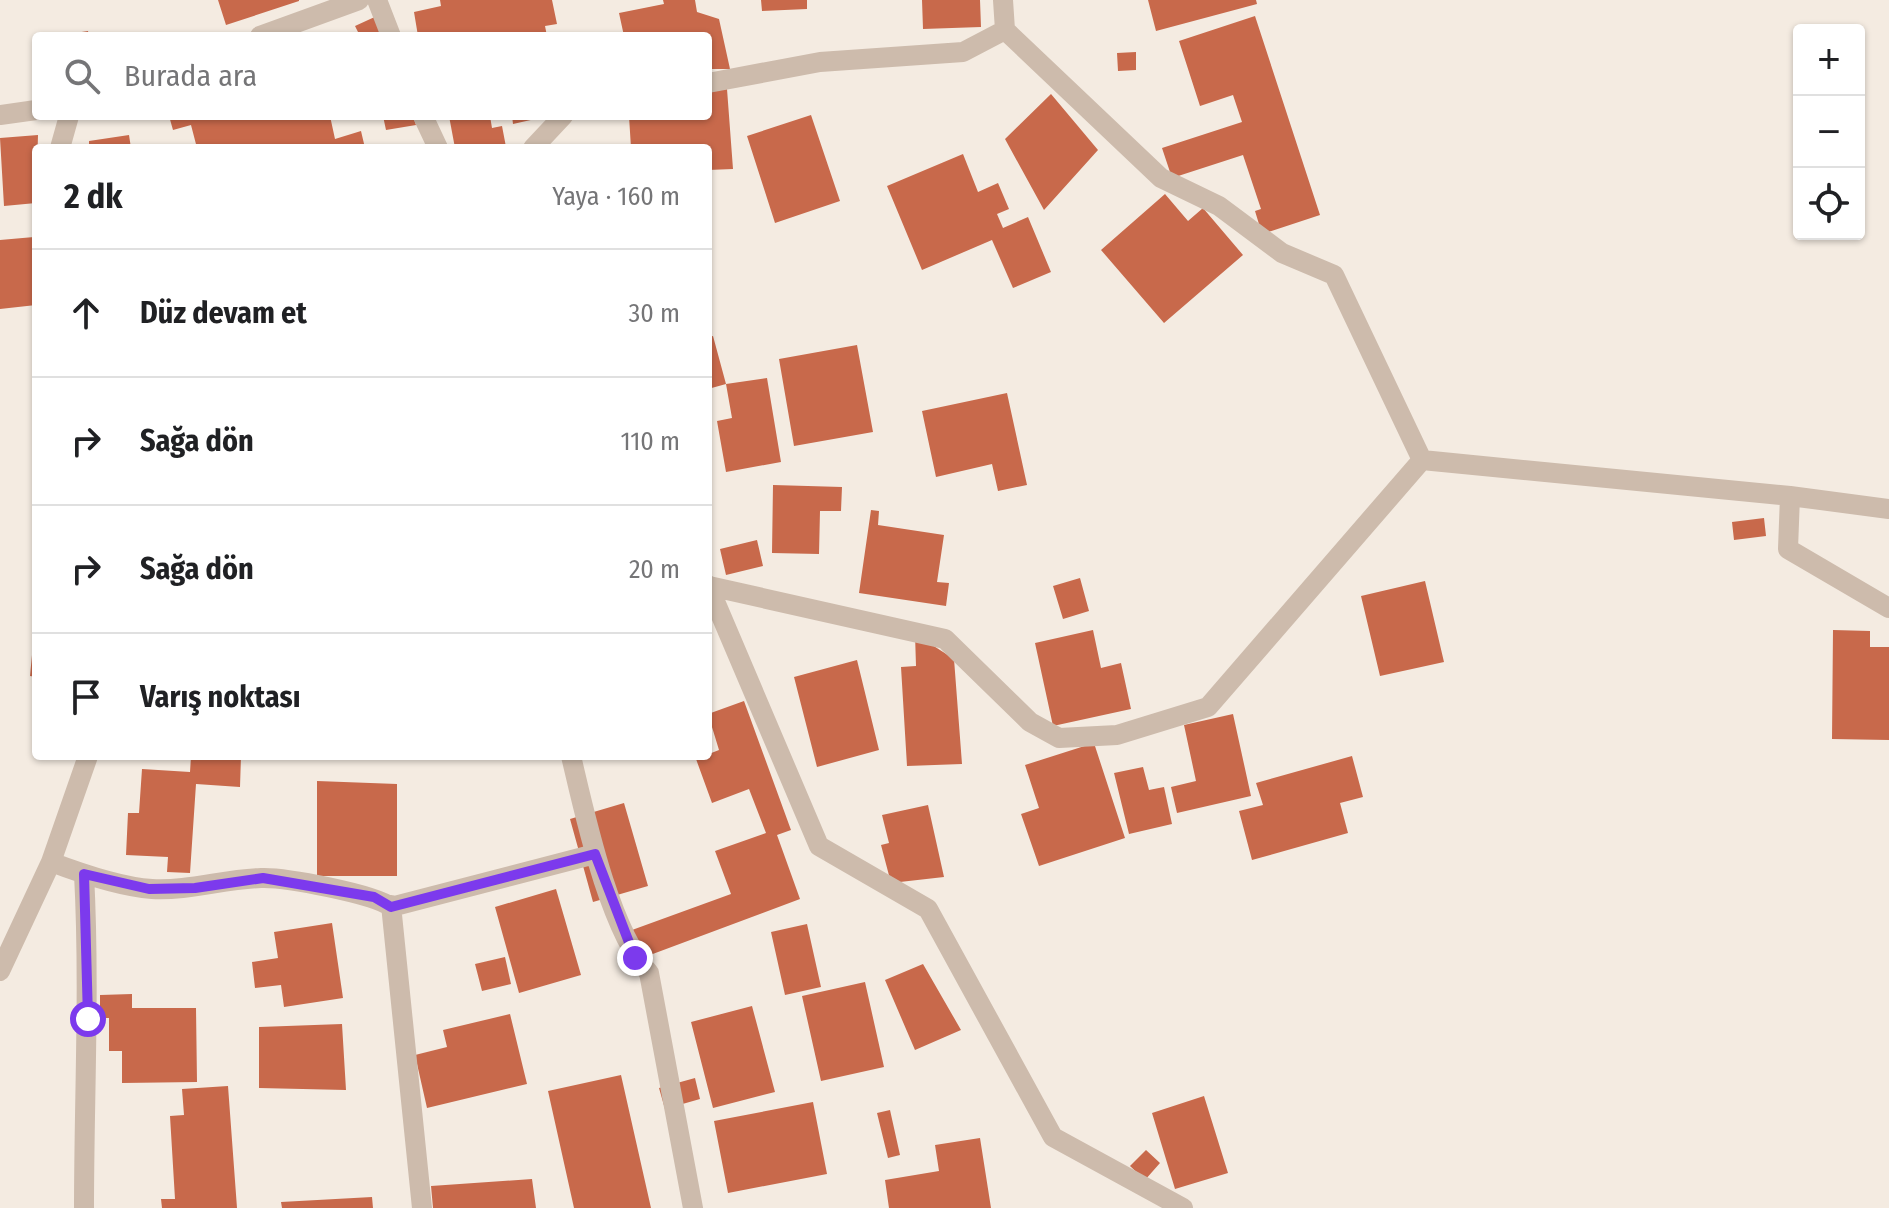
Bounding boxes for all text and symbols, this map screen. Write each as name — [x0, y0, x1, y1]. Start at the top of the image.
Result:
map controls — [1793, 24, 1865, 240]
button: + — [1793, 24, 1865, 96]
search box — [32, 32, 712, 120]
icon: search — [60, 54, 104, 98]
text: Burada ara — [124, 58, 257, 94]
button: − — [1793, 96, 1865, 168]
button: locate — [1793, 168, 1865, 240]
text: 2 dk — [64, 176, 123, 217]
text: Yaya · 160 m — [552, 181, 680, 212]
icon: ahead — [64, 291, 108, 335]
text: Düz devam et — [140, 295, 307, 331]
text: 30 m — [629, 298, 680, 329]
icon: right — [64, 419, 108, 463]
text: Sağa dön — [140, 423, 254, 459]
text: 110 m — [620, 426, 680, 457]
icon: right — [64, 547, 108, 591]
text: Sağa dön — [140, 551, 254, 587]
text: 20 m — [629, 554, 680, 585]
icon: arrive — [64, 675, 108, 719]
text: Varış noktası — [140, 679, 301, 715]
route end — [617, 940, 653, 976]
route start — [70, 1001, 106, 1037]

